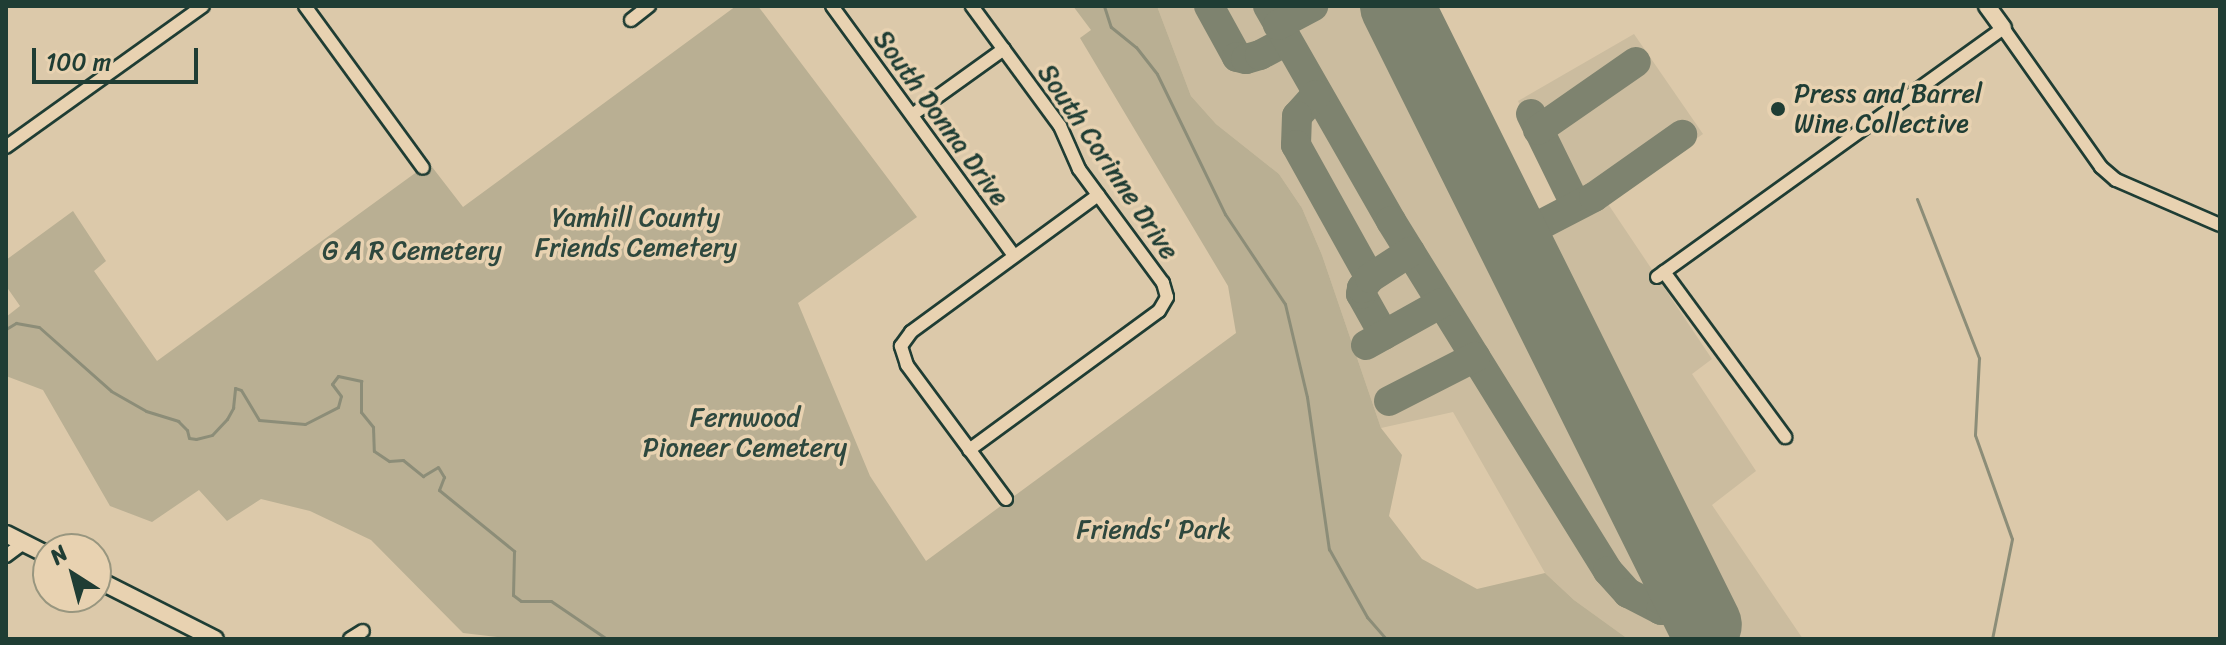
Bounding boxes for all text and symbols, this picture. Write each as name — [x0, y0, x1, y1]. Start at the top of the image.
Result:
street label: South Donna Drive — [866, 24, 1016, 212]
scale bar — [36, 32, 202, 82]
text: 100 m — [46, 41, 111, 83]
street label: South Corinne Drive — [1031, 58, 1185, 266]
place label: Press and Barrel Wine Collective — [1794, 78, 1982, 140]
marker: Press and Barrel Wine Collective — [1769, 100, 1787, 118]
park label: Yamhill County Friends Cemetery — [535, 202, 737, 264]
park label: G A R Cemetery — [322, 235, 502, 267]
park label: Fernwood Pioneer Cemetery — [643, 402, 847, 464]
park label: Friends' Park — [1077, 514, 1231, 546]
north arrow — [32, 533, 112, 613]
text: N — [41, 535, 76, 575]

